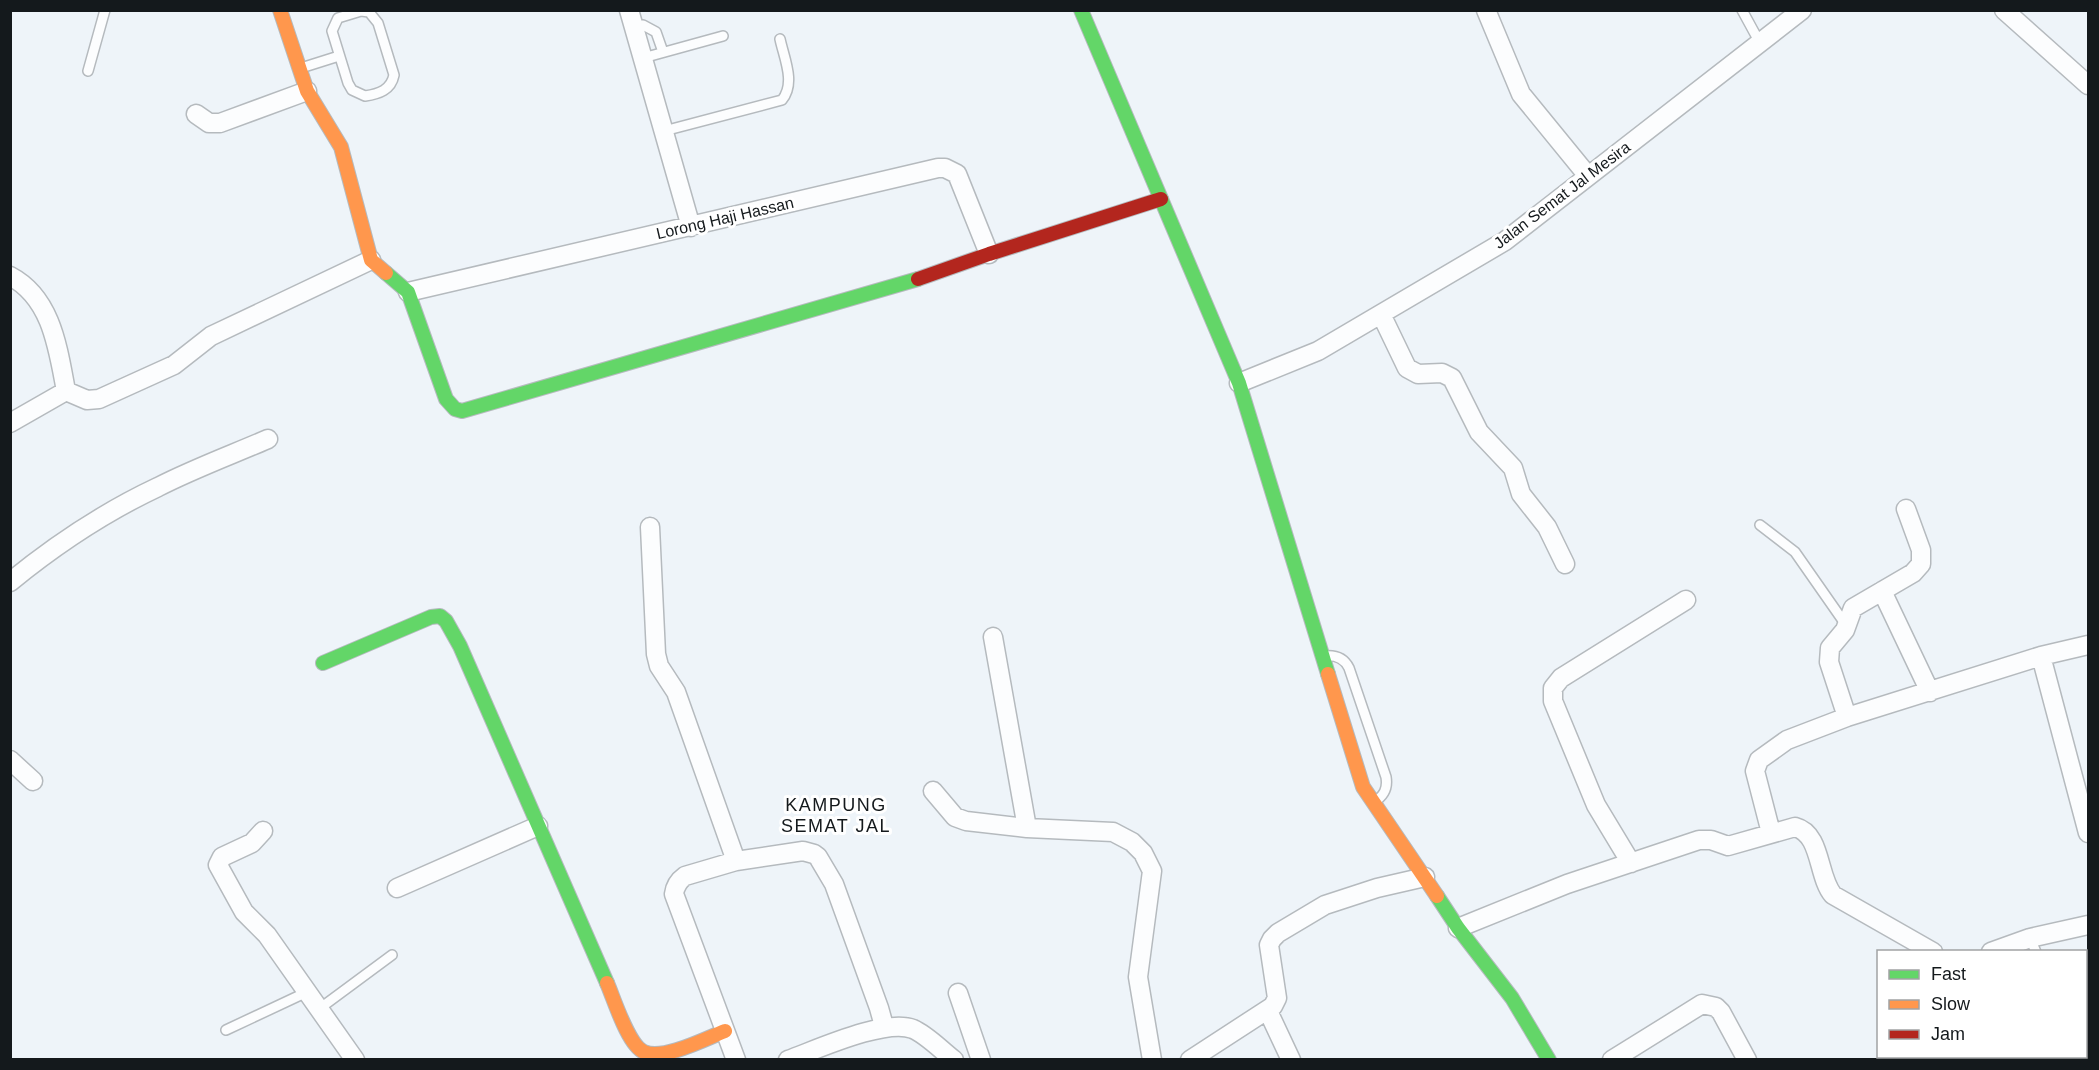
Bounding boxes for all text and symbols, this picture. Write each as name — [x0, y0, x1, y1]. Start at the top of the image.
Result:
street label: Jalan Semat Jal Mesira — [1490, 138, 1634, 252]
street label: Lorong Haji Hassan — [655, 194, 795, 242]
district label: KAMPUNG SEMAT JAL — [781, 795, 891, 836]
legend — [1877, 950, 2087, 1058]
text: Fast — [1931, 964, 1966, 984]
text: Slow — [1931, 994, 1971, 1014]
text: Jam — [1931, 1024, 1965, 1044]

